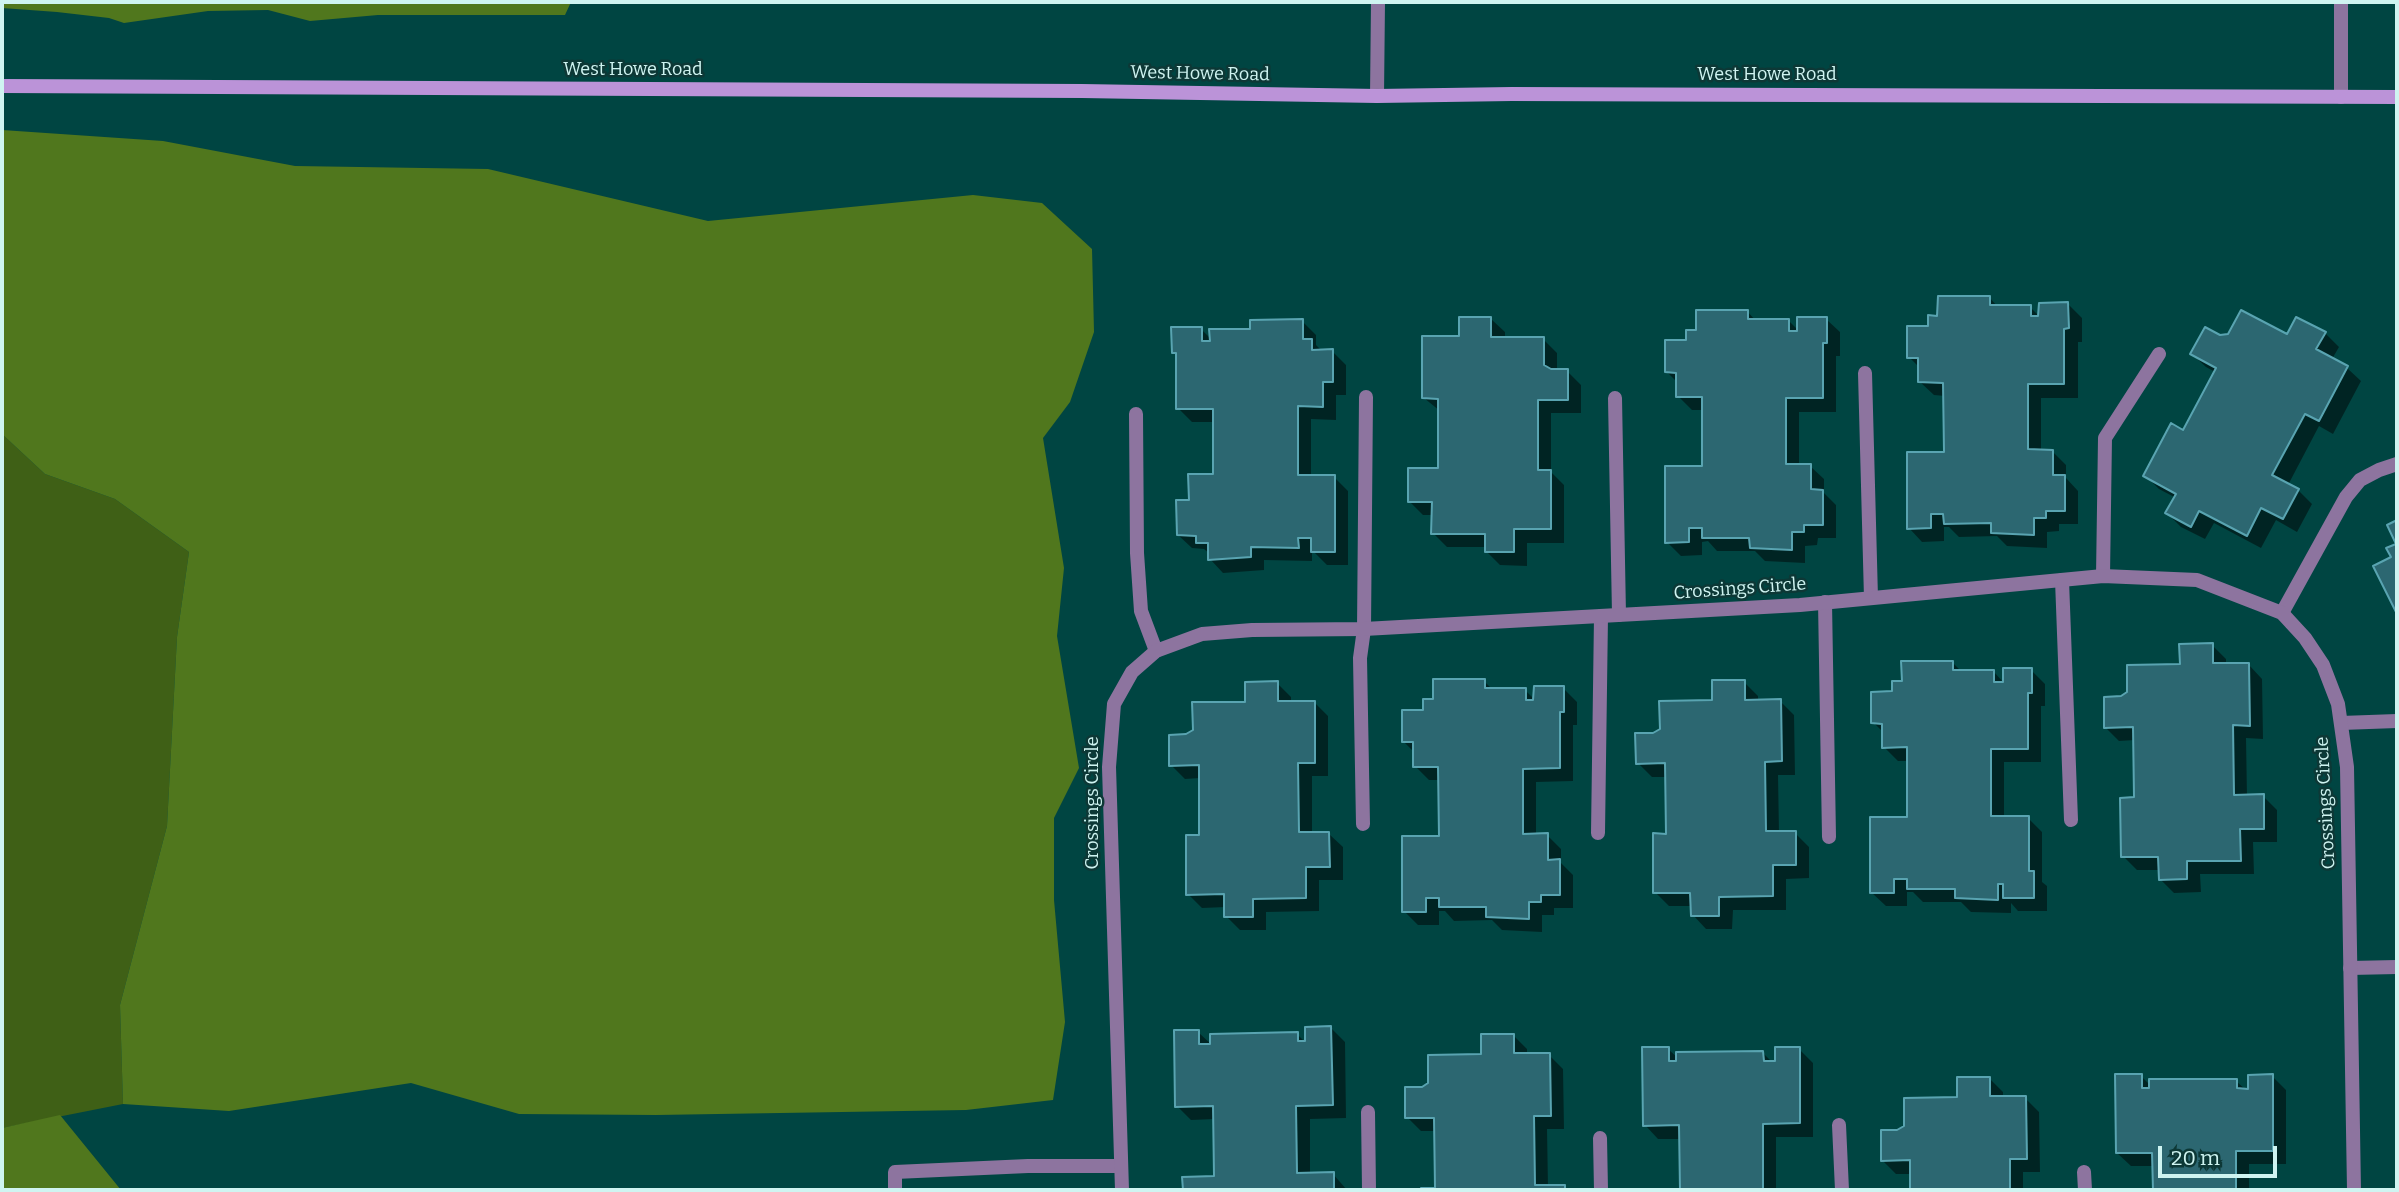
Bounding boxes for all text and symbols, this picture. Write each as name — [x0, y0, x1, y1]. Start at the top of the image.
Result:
street label: West Howe Road — [563, 59, 703, 81]
street label: West Howe Road — [1130, 62, 1270, 86]
street label: West Howe Road — [1697, 64, 1837, 86]
street label: Crossings Circle — [1673, 574, 1807, 604]
street label: Crossings Circle — [2312, 736, 2340, 870]
street label: Crossings Circle — [1082, 737, 1104, 869]
scale bar — [2161, 1132, 2280, 1176]
text: 20 m — [2171, 1145, 2220, 1171]

